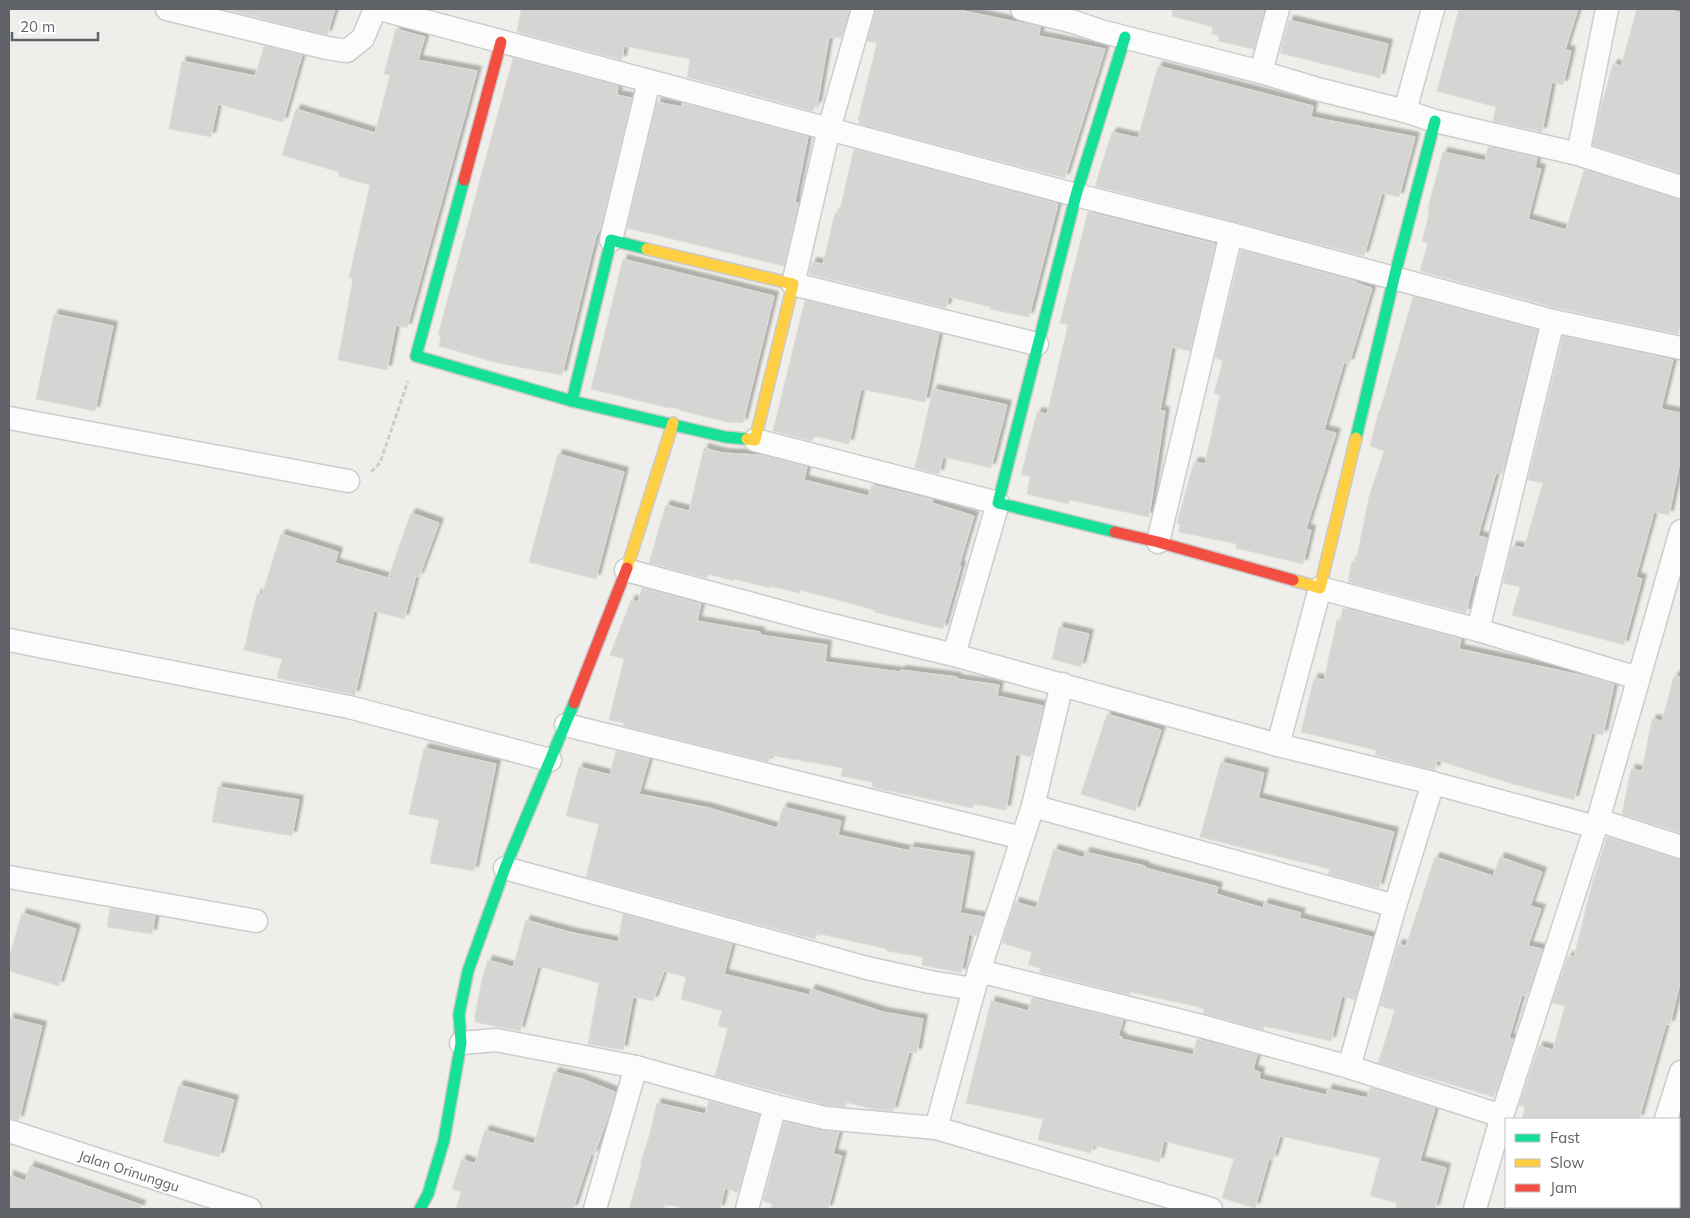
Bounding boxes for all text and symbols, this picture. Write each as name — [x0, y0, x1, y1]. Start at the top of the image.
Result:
scale bar — [12, 10, 99, 42]
text: 20 m — [20, 17, 55, 36]
legend — [1505, 1118, 1680, 1208]
text: Fast — [1550, 1128, 1580, 1147]
street label: Jalan Orinunggu — [76, 1146, 182, 1196]
text: Slow — [1550, 1153, 1584, 1172]
text: Jam — [1550, 1178, 1577, 1197]

